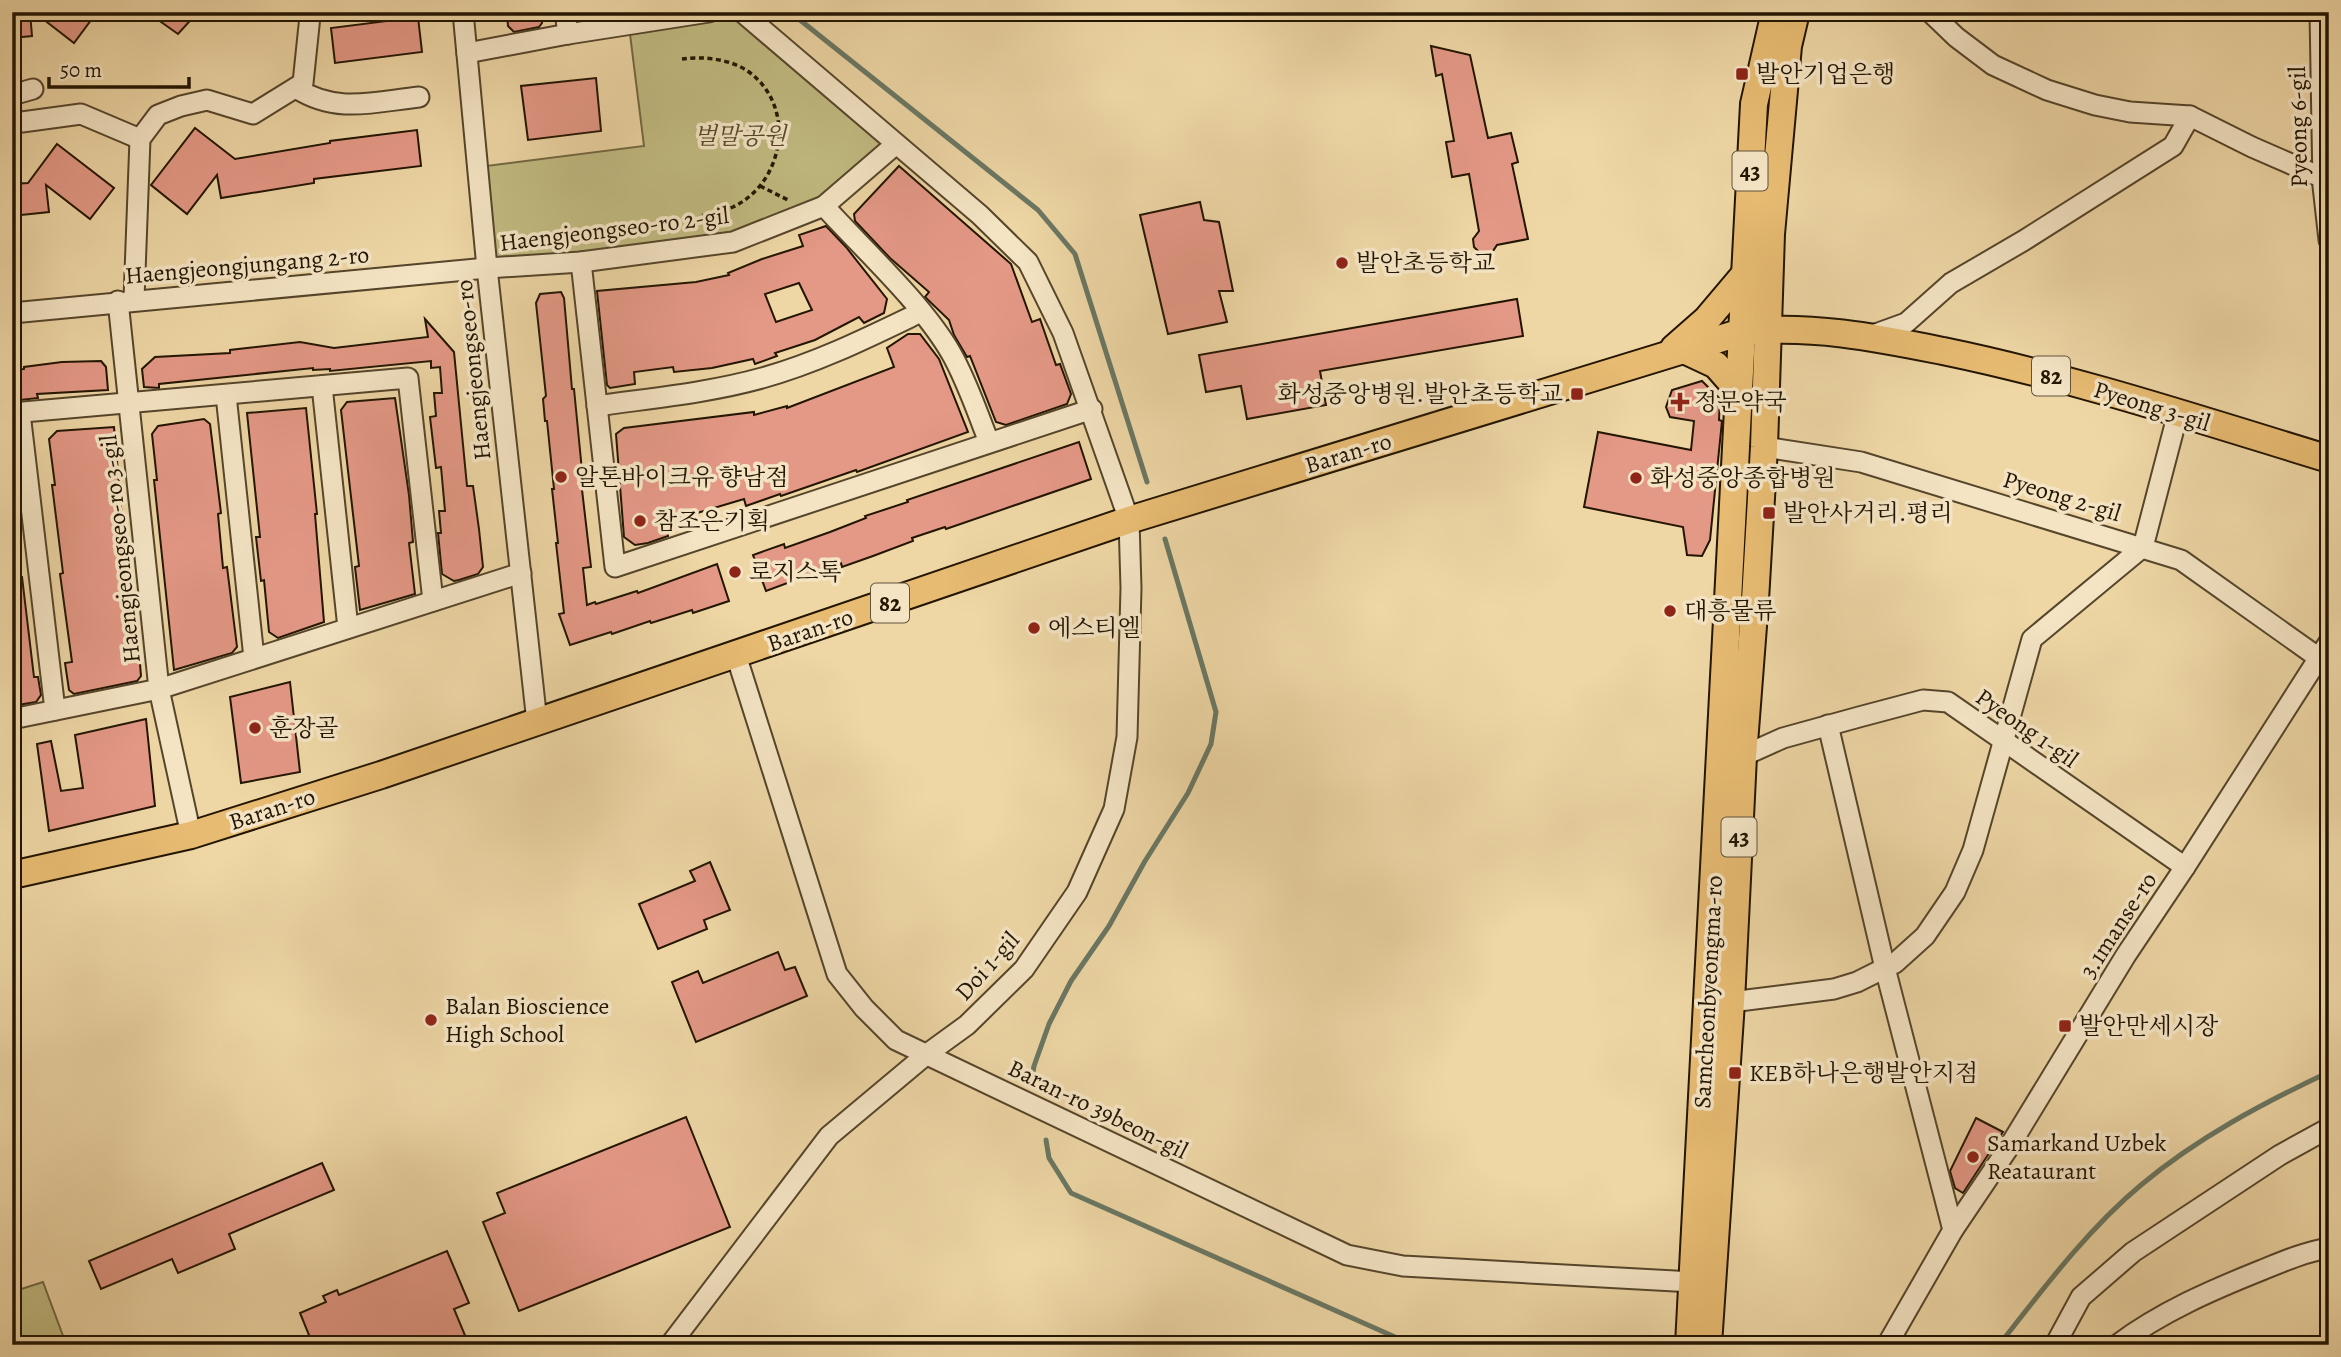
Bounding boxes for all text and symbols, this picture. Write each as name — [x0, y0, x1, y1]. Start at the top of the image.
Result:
scale bar — [49, 46, 189, 90]
text: 50 m — [60, 56, 102, 84]
place label: 발안기업은행 — [1756, 58, 1895, 90]
marker: 발안기업은행 — [1734, 66, 1750, 82]
street label: Pyeong 6-gil — [2281, 66, 2315, 188]
park label: 벌말공원 — [694, 120, 788, 152]
road number: 43 — [1732, 152, 1768, 190]
street label: Haengjeongseo-ro 2-gil — [497, 199, 731, 259]
street label: Haengjeongjungang 2-ro — [124, 238, 370, 292]
place label: 발안초등학교 — [1356, 247, 1495, 279]
marker: 발안초등학교 — [1334, 255, 1350, 271]
street label: Haengjeongseo-ro — [448, 278, 498, 462]
road number: 82 — [2032, 356, 2070, 396]
street label: Pyeong 3-gil — [2090, 373, 2214, 439]
place label: 화성중앙병원.발안초등학교 — [1277, 378, 1563, 410]
marker: 화성중앙병원.발안초등학교 — [1569, 386, 1585, 402]
place label: 정문약국 — [1694, 386, 1787, 418]
marker: 정문약국 — [1672, 394, 1688, 410]
street label: Baran-ro — [1301, 425, 1395, 481]
street label: Haengjeongseo-ro 3-gil — [92, 433, 148, 665]
place label: 알톤바이크유 향남점 — [575, 461, 788, 493]
place label: 화성중앙종합병원 — [1650, 462, 1835, 494]
street label: Pyeong 2-gil — [1999, 463, 2125, 529]
marker: 알톤바이크유 향남점 — [553, 469, 569, 485]
marker: 화성중앙종합병원 — [1628, 470, 1644, 486]
place label: 발안사거리.평리 — [1783, 497, 1953, 529]
place label: 참조은기획 — [654, 505, 770, 537]
marker: 발안사거리.평리 — [1761, 505, 1777, 521]
marker: 참조은기획 — [632, 513, 648, 529]
place label: 로지스톡 — [749, 556, 842, 588]
marker: 로지스톡 — [727, 564, 743, 580]
road number: 82 — [871, 583, 909, 622]
place label: 대흥물류 — [1684, 595, 1777, 627]
street label: Baran-ro — [763, 600, 857, 660]
marker: 대흥물류 — [1662, 603, 1678, 619]
place label: 에스티엘 — [1048, 612, 1141, 644]
marker: 에스티엘 — [1026, 620, 1042, 636]
street label: Pyeong 1-gil — [1969, 681, 2085, 775]
place label: 훈장골 — [269, 712, 339, 744]
marker: 훈장골 — [247, 720, 263, 736]
street label: Baran-ro — [225, 780, 319, 838]
road number: 43 — [1722, 818, 1756, 856]
street label: 3.1manse-ro — [2072, 866, 2164, 984]
street label: Samcheonbyeongma-ro — [1686, 875, 1730, 1109]
street label: Doi 1-gil — [948, 925, 1027, 1007]
place label: Balan Bioscience High School — [445, 990, 609, 1050]
place label: 발안만세시장 — [2079, 1010, 2219, 1042]
marker: Balan Bioscience High School — [423, 1012, 439, 1028]
marker: 발안만세시장 — [2057, 1018, 2073, 1034]
street label: Baran-ro 39beon-gil — [1003, 1052, 1193, 1166]
place label: KEB하나은행발안지점 — [1749, 1057, 1978, 1089]
marker: KEB하나은행발안지점 — [1727, 1065, 1743, 1081]
place label: Samarkand Uzbek Reataurant — [1987, 1127, 2167, 1187]
marker: Samarkand Uzbek Reataurant — [1965, 1149, 1981, 1165]

